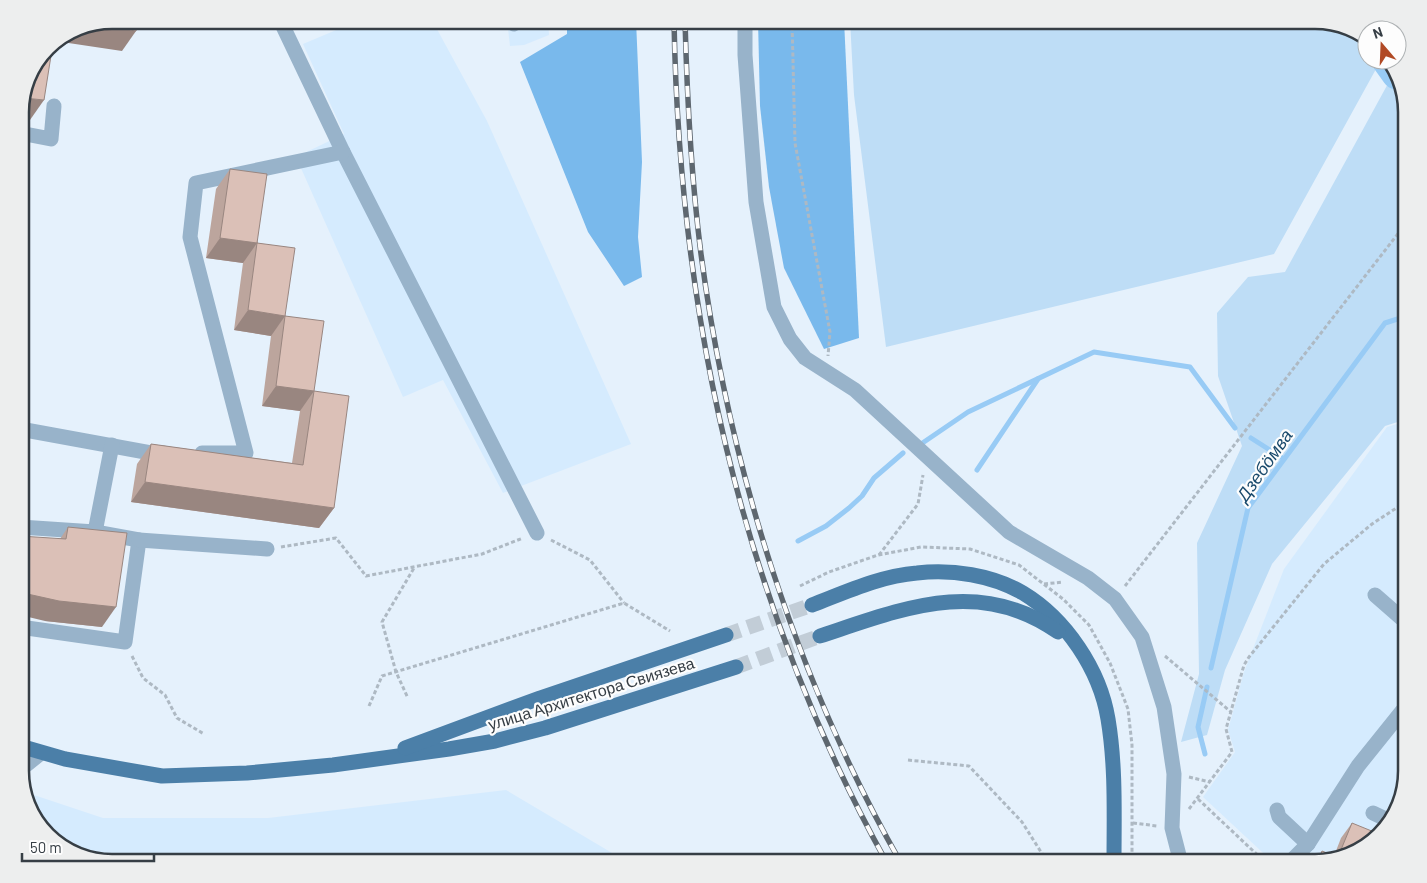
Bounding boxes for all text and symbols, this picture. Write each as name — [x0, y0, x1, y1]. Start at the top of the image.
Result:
north arrow — [1357, 20, 1407, 70]
text: N — [1370, 23, 1385, 42]
water label: Дзебӧмва — [1230, 425, 1297, 507]
street label: улица Архитектора Свиязева — [486, 652, 697, 733]
scale bar — [22, 830, 155, 862]
text: 50 m — [30, 838, 62, 856]

